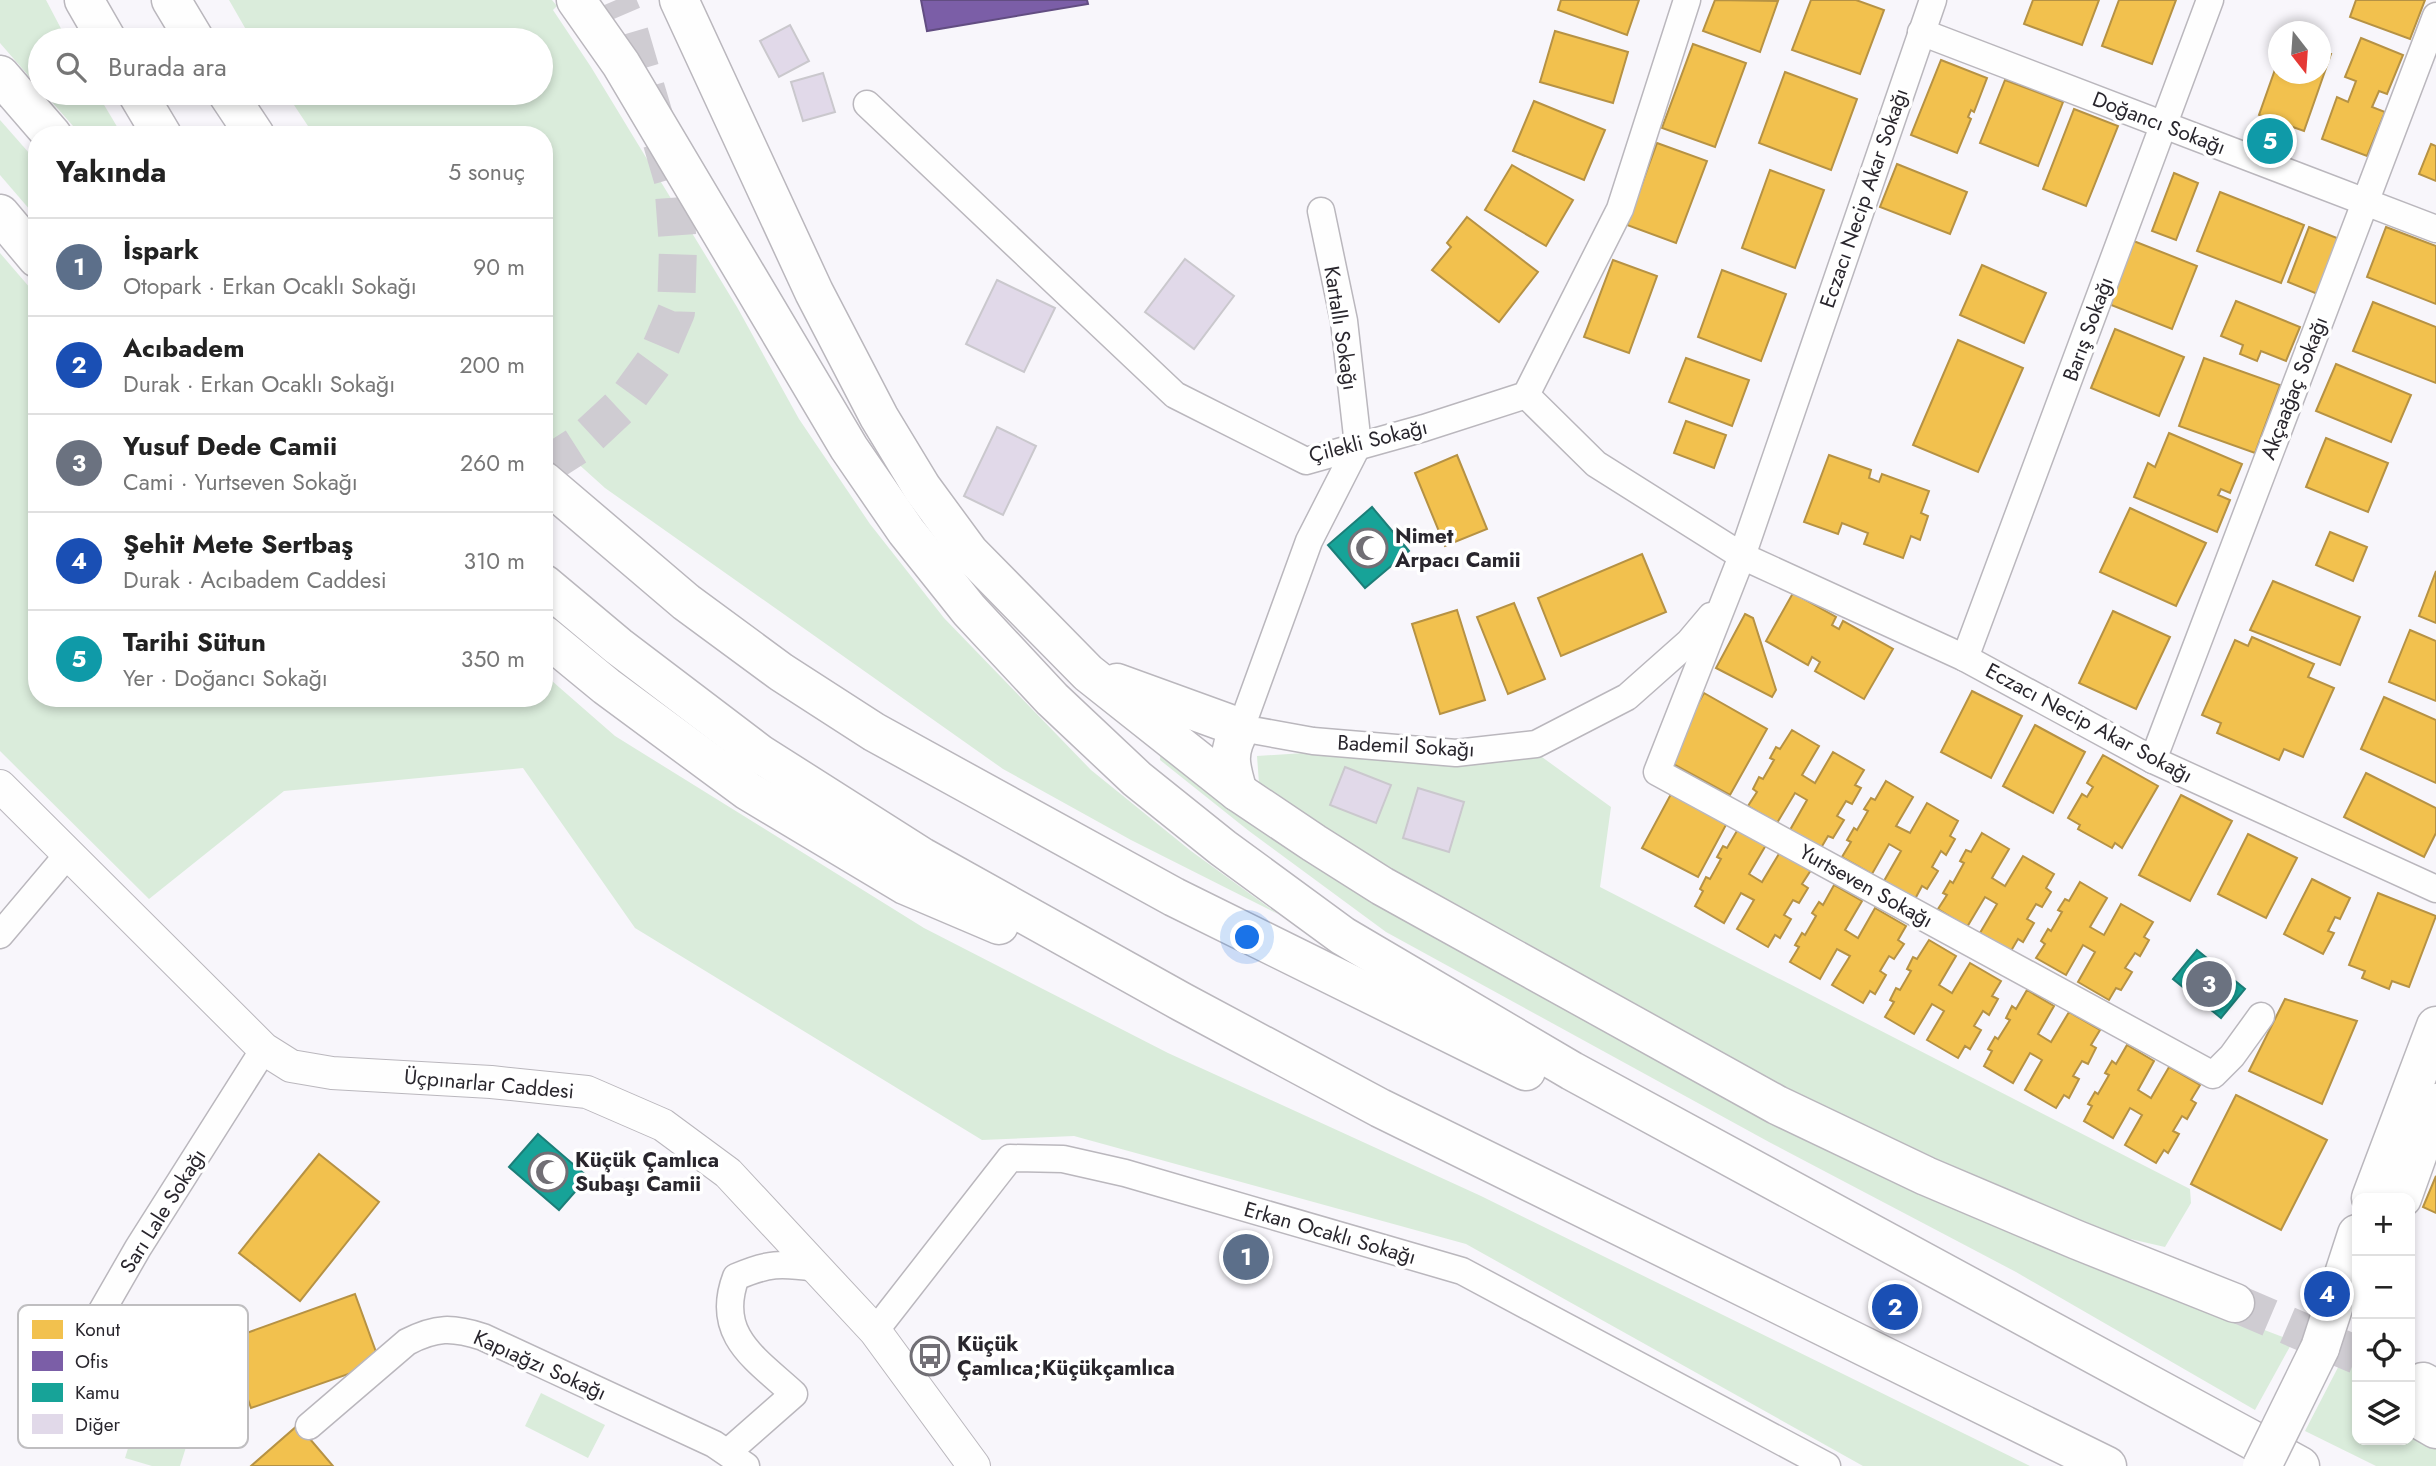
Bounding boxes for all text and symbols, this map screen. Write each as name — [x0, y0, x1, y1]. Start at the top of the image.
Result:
north arrow — [2268, 21, 2331, 84]
search box — [28, 28, 553, 105]
icon: search — [52, 48, 90, 86]
text: Burada ara — [108, 48, 227, 86]
street label: Eczacı Necip Akar Sokağı — [1812, 84, 1916, 312]
street label: Doğancı Sokağı — [2088, 84, 2230, 162]
pin: 5 — [2247, 115, 2293, 167]
text: Yakında — [56, 150, 167, 193]
text: 5 sonuç — [448, 155, 525, 189]
text: İspark — [123, 231, 199, 269]
text: 1 — [73, 250, 85, 284]
text: 90 m — [473, 250, 525, 284]
street label: Kartallı Sokağı — [1316, 264, 1366, 392]
text: Otopark · Erkan Ocaklı Sokağı — [123, 269, 417, 303]
street label: Barış Sokağı — [2055, 273, 2121, 385]
street label: Akçaağaç Sokağı — [2253, 312, 2335, 464]
text: Acıbadem — [123, 329, 244, 367]
text: 2 — [71, 348, 87, 382]
text: 200 m — [459, 348, 525, 382]
text: Durak · Erkan Ocaklı Sokağı — [123, 367, 395, 401]
street label: Çilekli Sokağı — [1306, 412, 1430, 470]
text: Yusuf Dede Camii — [123, 427, 337, 465]
text: 3 — [72, 446, 86, 480]
text: 260 m — [460, 446, 525, 480]
text: Cami · Yurtseven Sokağı — [123, 465, 358, 499]
place label: Nimet Arpacı Camii — [1394, 521, 1521, 575]
text: Şehit Mete Sertbaş — [123, 525, 353, 563]
mosque icon: Nimet Arpacı Camii — [1347, 527, 1389, 569]
text: 4 — [71, 544, 87, 578]
text: 310 m — [463, 544, 525, 578]
text: Durak · Acıbadem Caddesi — [123, 563, 387, 597]
text: Tarihi Sütun — [123, 623, 266, 661]
text: 5 — [72, 642, 86, 676]
text: 350 m — [461, 642, 525, 676]
street label: Eczacı Necip Akar Sokağı — [1980, 656, 2198, 790]
text: Yer · Doğancı Sokağı — [123, 661, 328, 695]
street label: Bademil Sokağı — [1337, 727, 1475, 765]
street label: Yurtseven Sokağı — [1794, 837, 1938, 935]
your location — [1230, 920, 1264, 954]
pin: 3 — [2186, 958, 2232, 1010]
street label: Üçpınarlar Caddesi — [403, 1062, 575, 1106]
street label: Sarı Lale Sokağı — [113, 1143, 213, 1279]
place label: Küçük Çamlıca Subaşı Camii — [575, 1145, 719, 1199]
mosque icon: Küçük Çamlıca Subaşı Camii — [527, 1151, 569, 1193]
map controls — [2352, 1193, 2415, 1445]
button: + — [2352, 1193, 2415, 1256]
street label: Erkan Ocaklı Sokağı — [1240, 1194, 1420, 1272]
pin: 1 — [1223, 1231, 1269, 1283]
button: − — [2352, 1256, 2415, 1319]
pin: 4 — [2304, 1268, 2350, 1320]
pin: 2 — [1872, 1281, 1918, 1333]
legend — [18, 1305, 248, 1448]
text: Konut — [75, 1316, 120, 1343]
button: locate — [2352, 1319, 2415, 1382]
street label: Kapıağzı Sokağı — [469, 1322, 611, 1408]
place label: Küçük Çamlıca;Küçükçamlıca — [957, 1329, 1175, 1383]
bus stop icon: Küçük Çamlıca;Küçükçamlıca — [909, 1335, 951, 1377]
text: Ofis — [75, 1348, 108, 1375]
text: Kamu — [75, 1379, 120, 1406]
button: layers — [2352, 1382, 2415, 1445]
text: Diğer — [75, 1411, 120, 1438]

